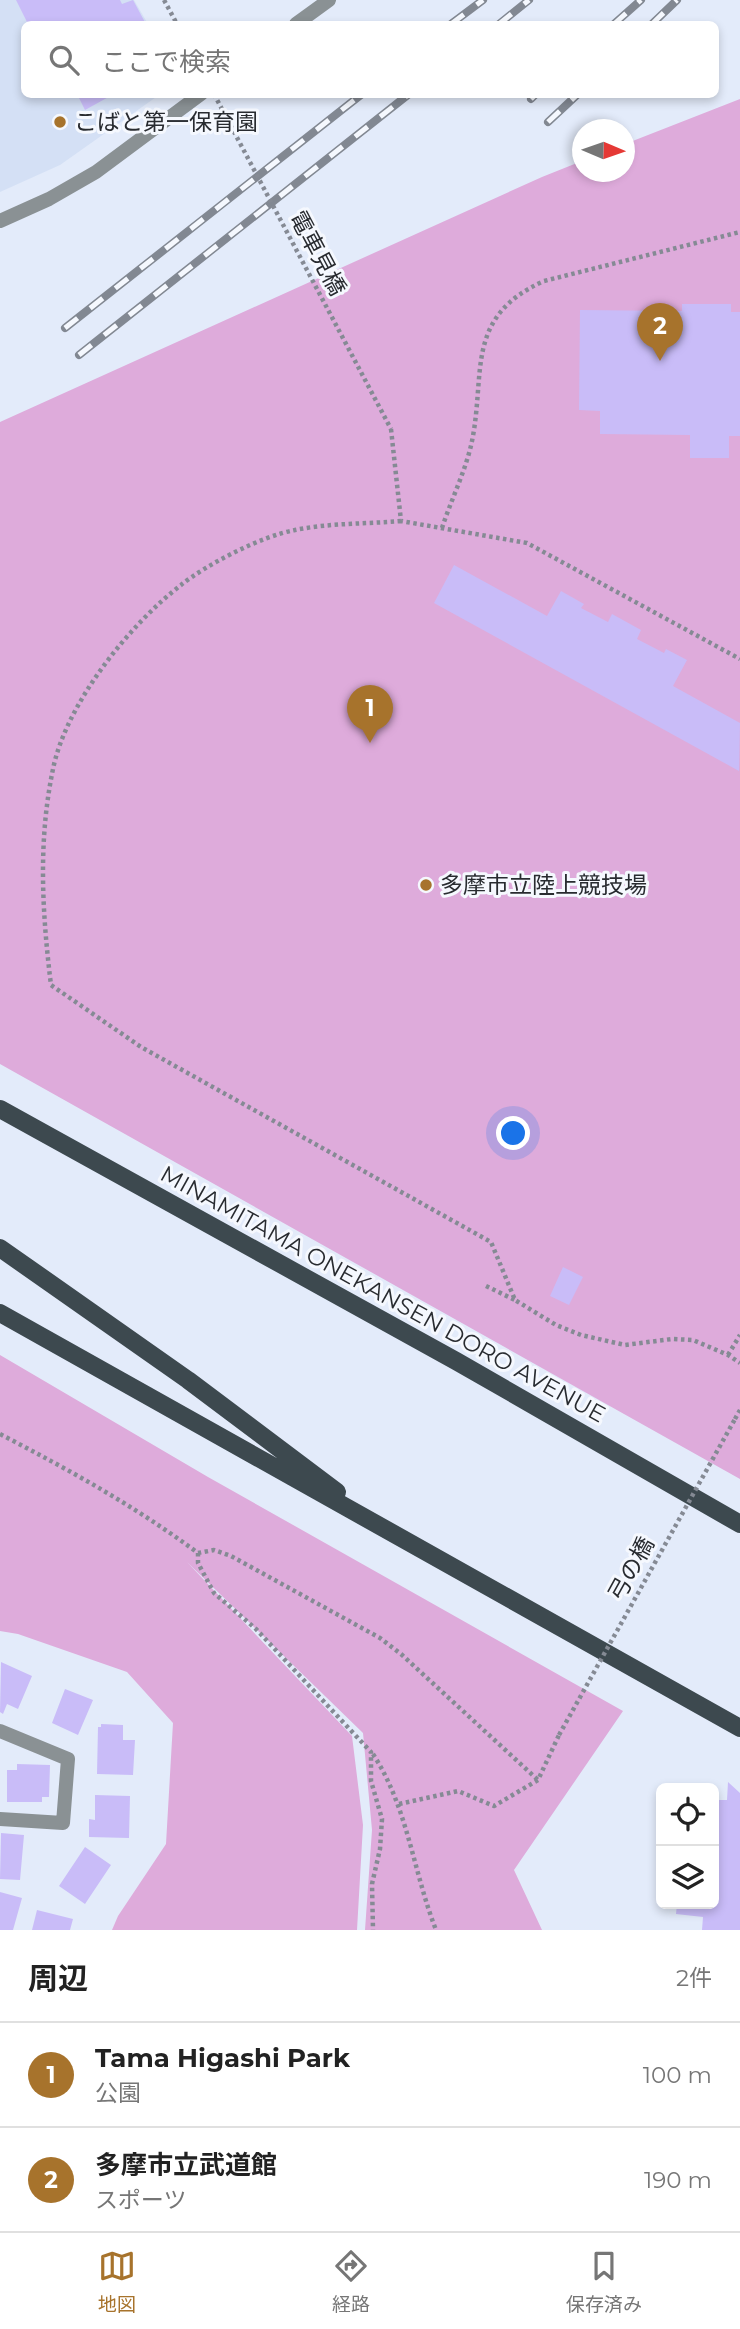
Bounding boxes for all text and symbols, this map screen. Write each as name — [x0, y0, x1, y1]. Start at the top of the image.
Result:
search box — [21, 21, 719, 98]
icon: search — [45, 41, 83, 79]
text: ここで検索 — [101, 46, 231, 78]
place label: こばと第一保育園 — [74, 108, 258, 136]
marker: こばと第一保育園 — [52, 114, 68, 130]
north arrow — [572, 119, 635, 182]
street label: 電車見橋 — [284, 206, 352, 300]
pin: 2 — [637, 303, 683, 361]
pin: 1 — [347, 685, 393, 743]
place label: 多摩市立陸上競技場 — [440, 871, 647, 899]
marker: 多摩市立陸上競技場 — [418, 877, 434, 893]
your location — [496, 1116, 530, 1150]
street label: MINAMITAMA ONEKANSEN DORO AVENUE — [156, 1160, 610, 1428]
street label: 弓の橋 — [602, 1532, 660, 1606]
map controls — [656, 1783, 719, 1909]
button: locate — [656, 1783, 719, 1846]
button: layers — [656, 1846, 719, 1909]
text: 周辺 — [28, 1960, 88, 1997]
text: 2件 — [676, 1964, 712, 1992]
text: Tama Higashi Park — [95, 2042, 350, 2074]
text: 1 — [46, 2061, 56, 2089]
text: 100 m — [643, 2061, 712, 2089]
text: 公園 — [95, 2079, 141, 2107]
text: 多摩市立武道館 — [95, 2149, 277, 2181]
text: 2 — [44, 2166, 58, 2194]
text: 190 m — [644, 2166, 712, 2194]
text: スポーツ — [95, 2186, 187, 2214]
tab: 地図 — [98, 2247, 136, 2316]
tab: 経路 — [332, 2247, 370, 2316]
tab: 保存済み — [566, 2247, 642, 2316]

